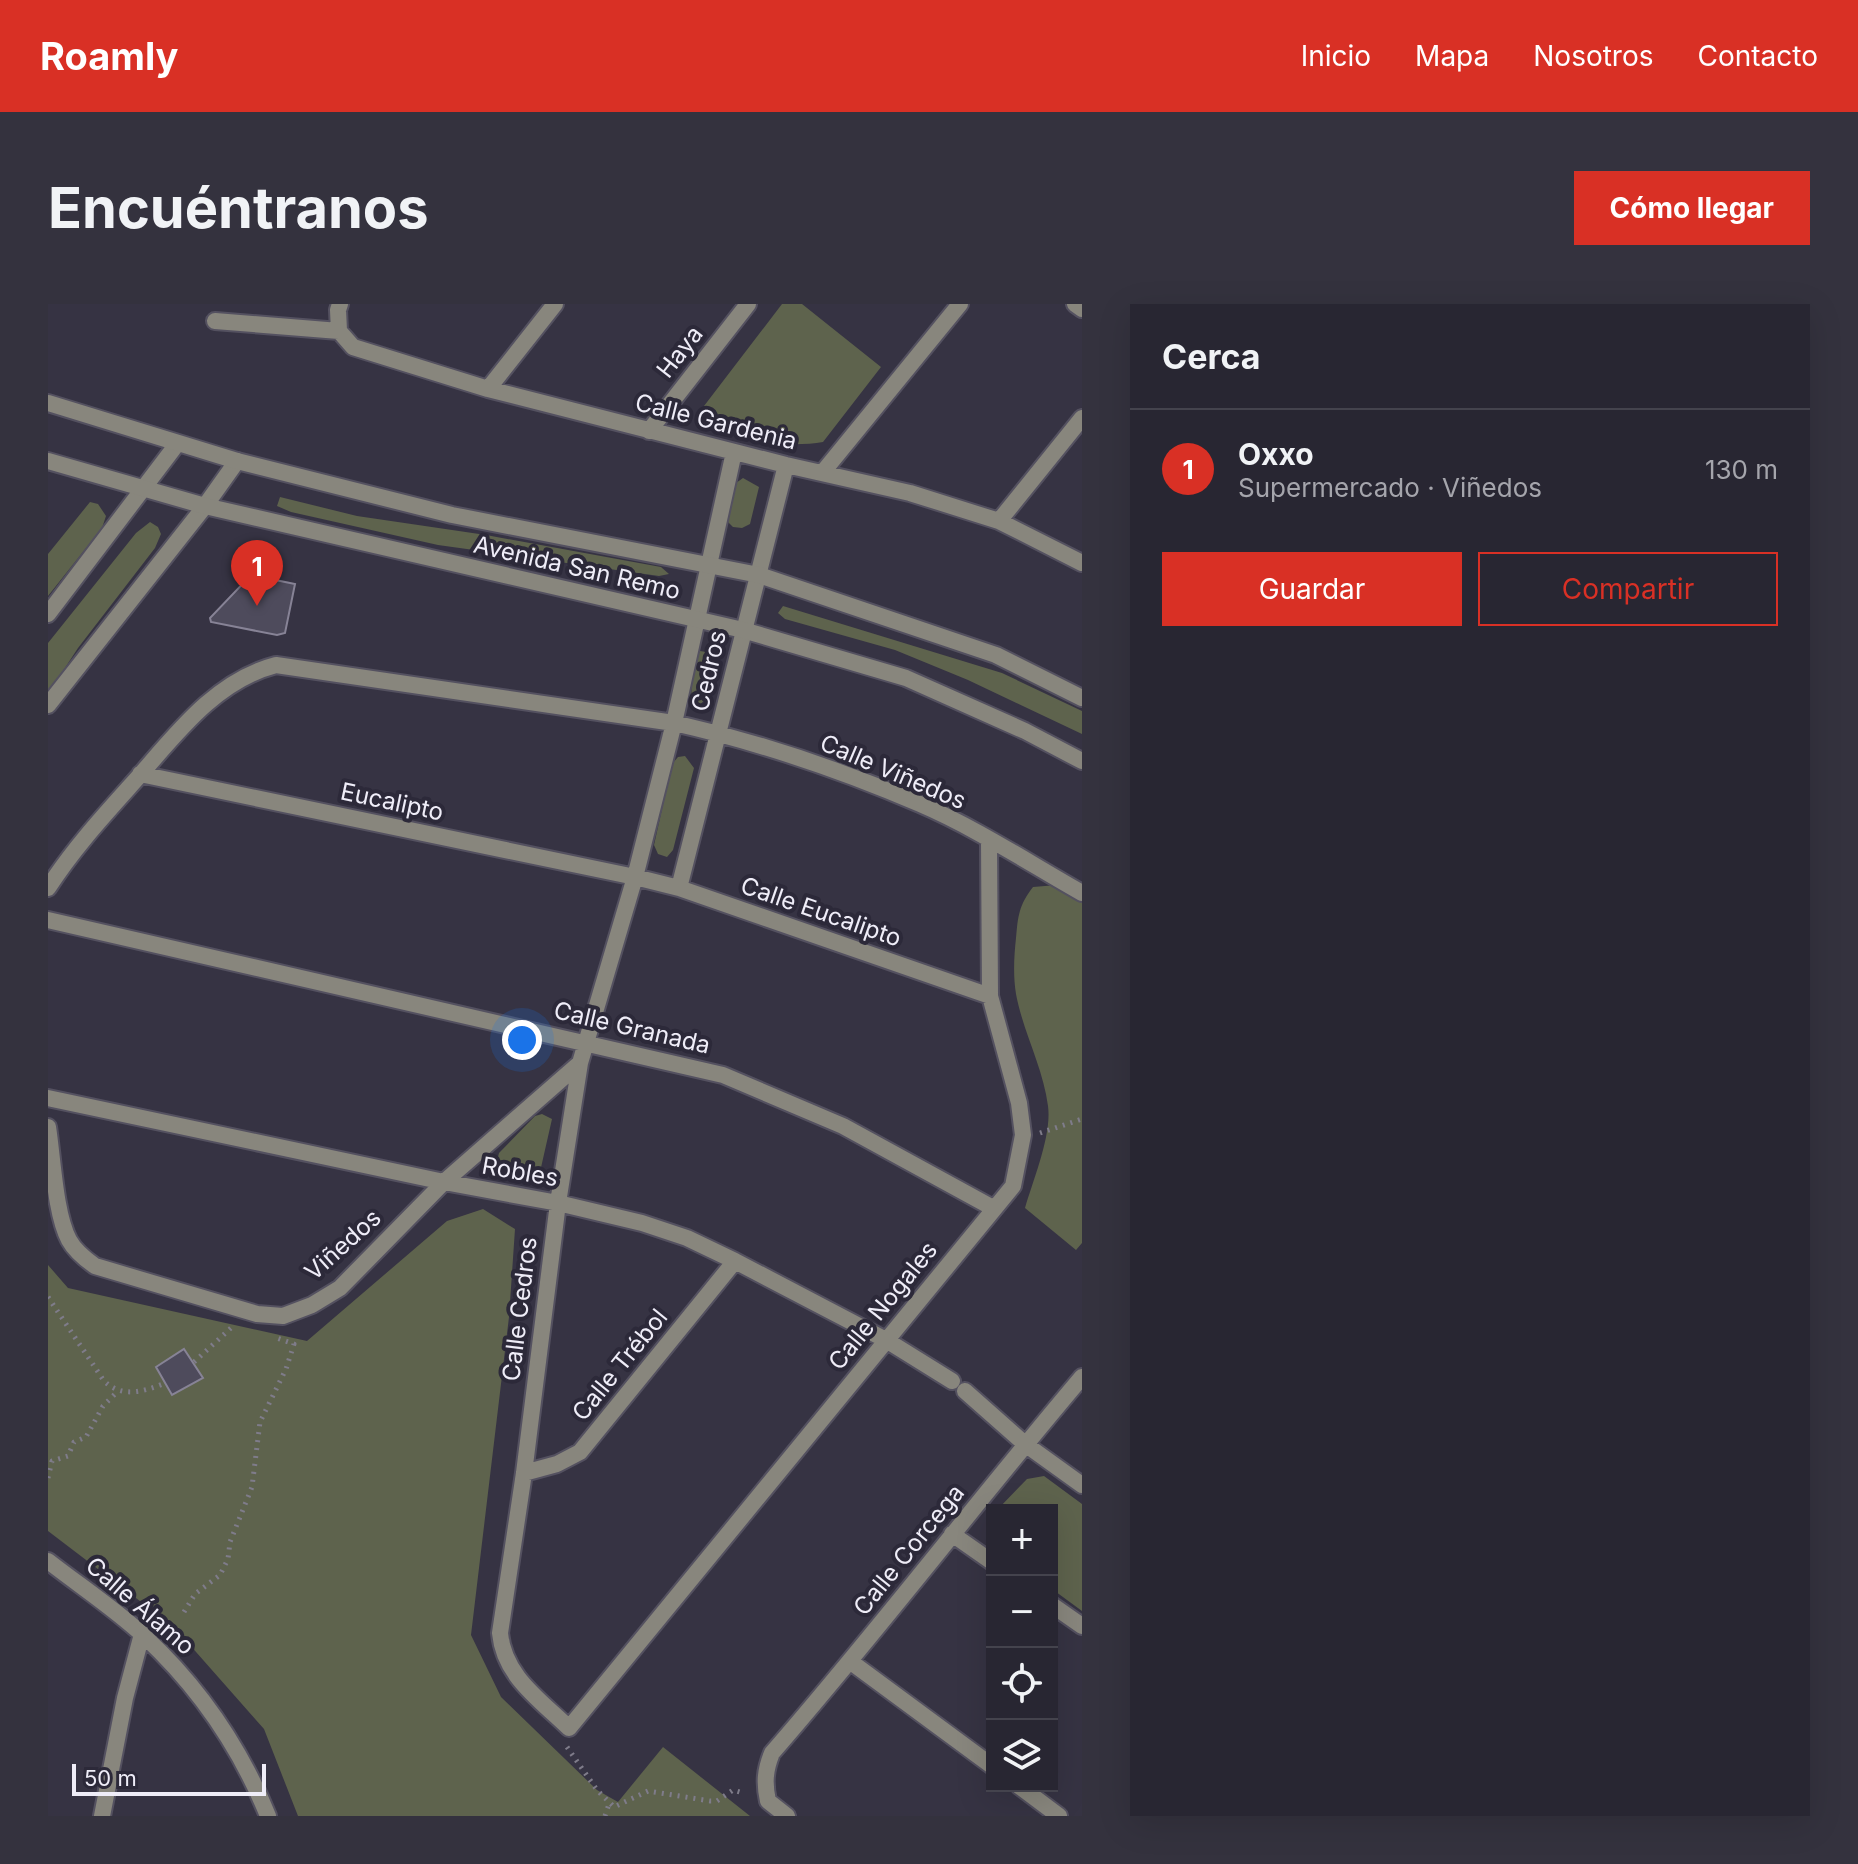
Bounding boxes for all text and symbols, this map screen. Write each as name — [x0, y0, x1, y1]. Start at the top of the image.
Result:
text: Roamly — [40, 33, 178, 79]
text: Inicio — [1301, 39, 1371, 73]
text: Mapa — [1415, 39, 1489, 73]
text: Nosotros — [1533, 39, 1654, 73]
text: Contacto — [1698, 39, 1818, 73]
button: Cómo llegar — [1574, 171, 1810, 245]
text: Encuéntranos — [48, 174, 429, 242]
street label: Haya — [650, 320, 709, 383]
text: Cerca — [1162, 336, 1261, 377]
street label: Calle Gardenia — [632, 387, 800, 456]
text: Oxxo — [1238, 436, 1314, 472]
text: 1 — [1182, 454, 1194, 485]
text: 130 m — [1705, 454, 1778, 485]
text: Supermercado · Viñedos — [1238, 472, 1542, 503]
street label: Avenida San Remo — [471, 530, 683, 605]
pin: 1 — [231, 540, 283, 606]
button: Guardar — [1162, 552, 1462, 626]
button: Compartir — [1478, 552, 1778, 626]
street label: Cedros — [685, 628, 732, 714]
street label: Calle Viñedos — [816, 728, 971, 815]
street label: Eucalipto — [338, 776, 446, 827]
street label: Calle Eucalipto — [737, 871, 905, 953]
street label: Calle Granada — [551, 995, 713, 1060]
your location — [502, 1020, 542, 1060]
street label: Robles — [480, 1151, 560, 1192]
street label: Viñedos — [299, 1203, 387, 1286]
street label: Calle Cedros — [496, 1235, 543, 1383]
street label: Calle Nogales — [822, 1236, 943, 1376]
street label: Calle Trébol — [566, 1303, 673, 1426]
street label: Calle Corcega — [847, 1478, 970, 1621]
map controls — [986, 1504, 1058, 1792]
button: + — [986, 1504, 1058, 1576]
street label: Calle Álamo — [80, 1550, 201, 1661]
button: − — [986, 1576, 1058, 1648]
button: locate — [986, 1648, 1058, 1720]
button: layers — [986, 1720, 1058, 1792]
scale bar — [72, 1760, 266, 1796]
text: 50 m — [84, 1765, 137, 1791]

